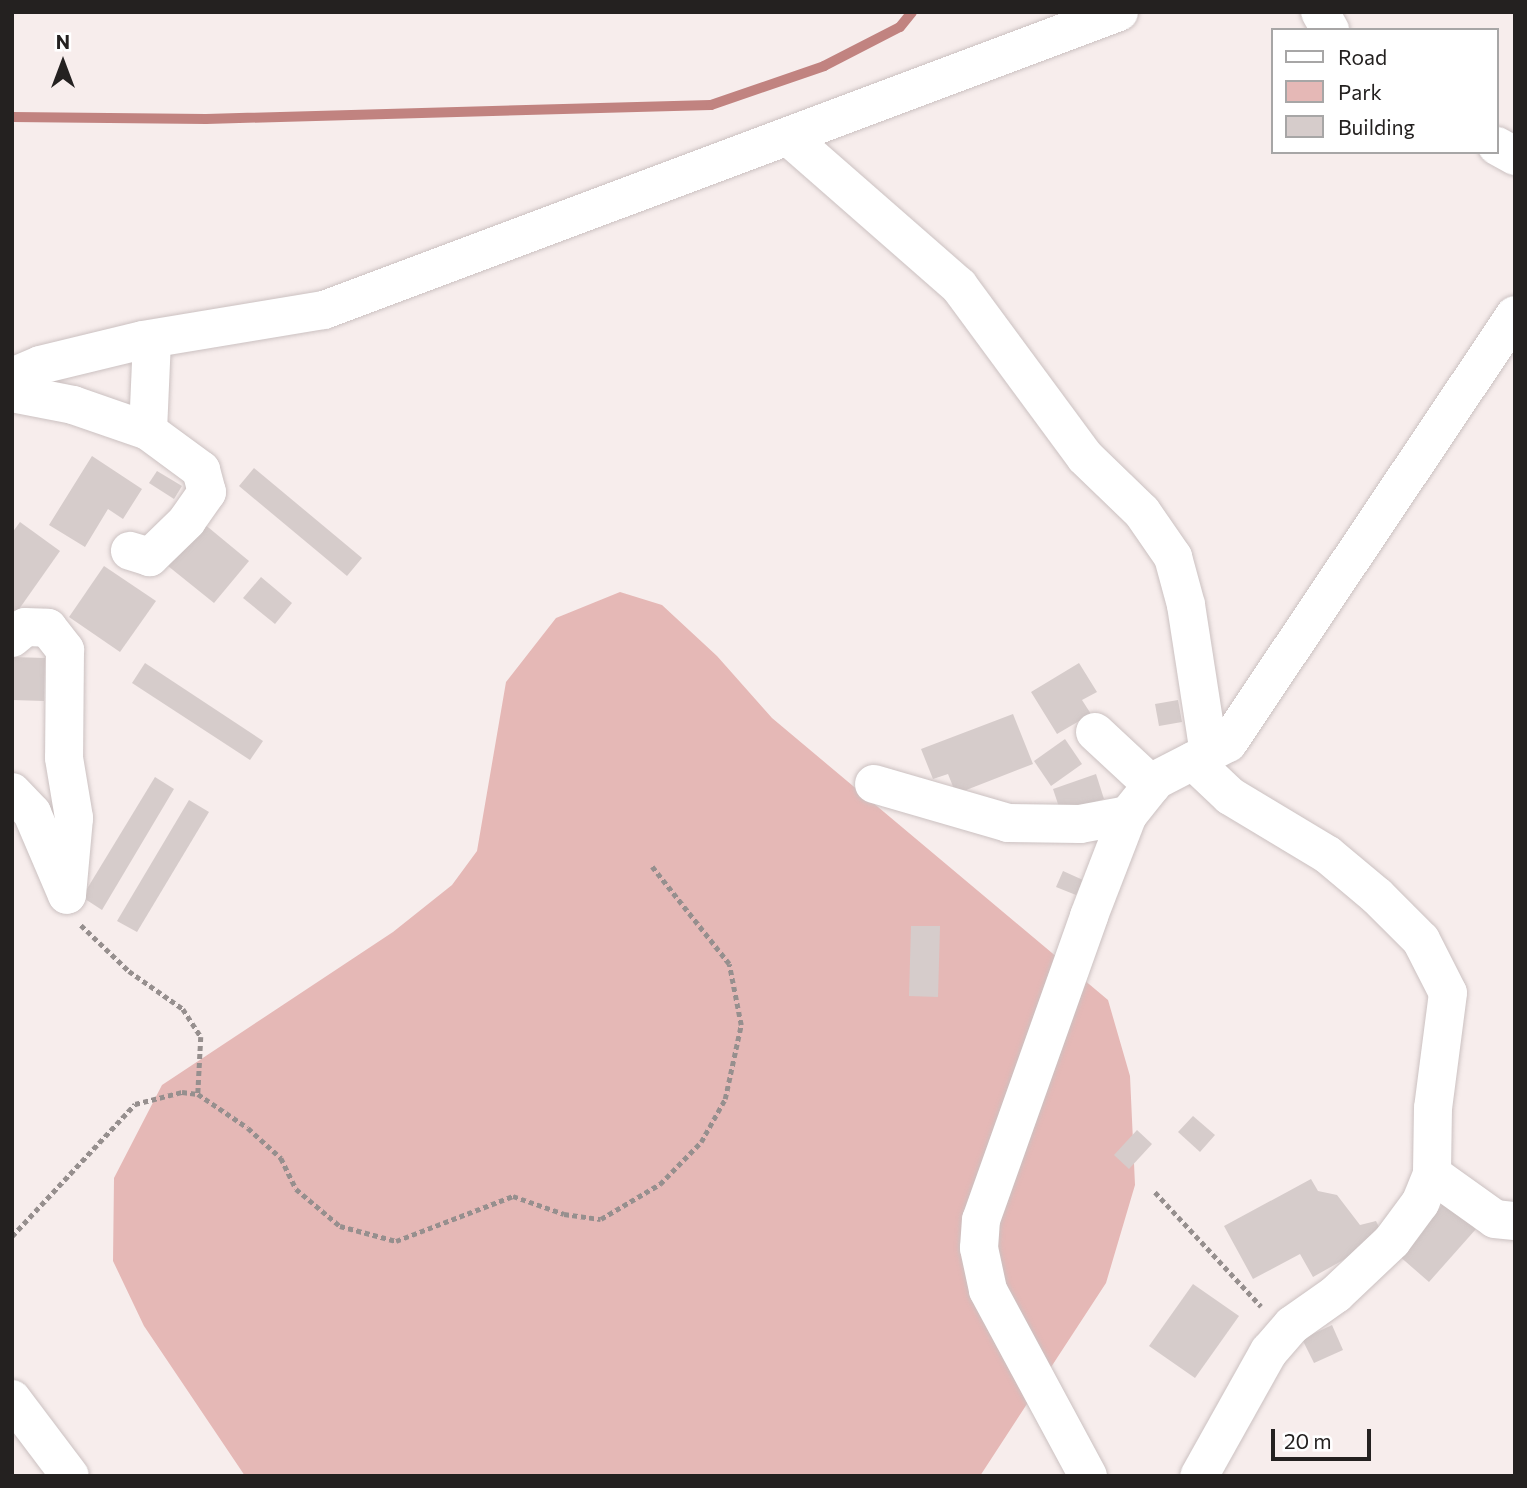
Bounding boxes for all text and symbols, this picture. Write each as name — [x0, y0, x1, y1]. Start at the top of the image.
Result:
north arrow — [28, 28, 98, 98]
legend — [1272, 28, 1499, 154]
text: N — [56, 30, 70, 53]
text: Road — [1338, 44, 1387, 69]
text: Park — [1338, 79, 1382, 104]
text: Building — [1338, 114, 1415, 139]
scale bar — [1275, 1414, 1375, 1458]
text: 20 m — [1284, 1428, 1332, 1453]

